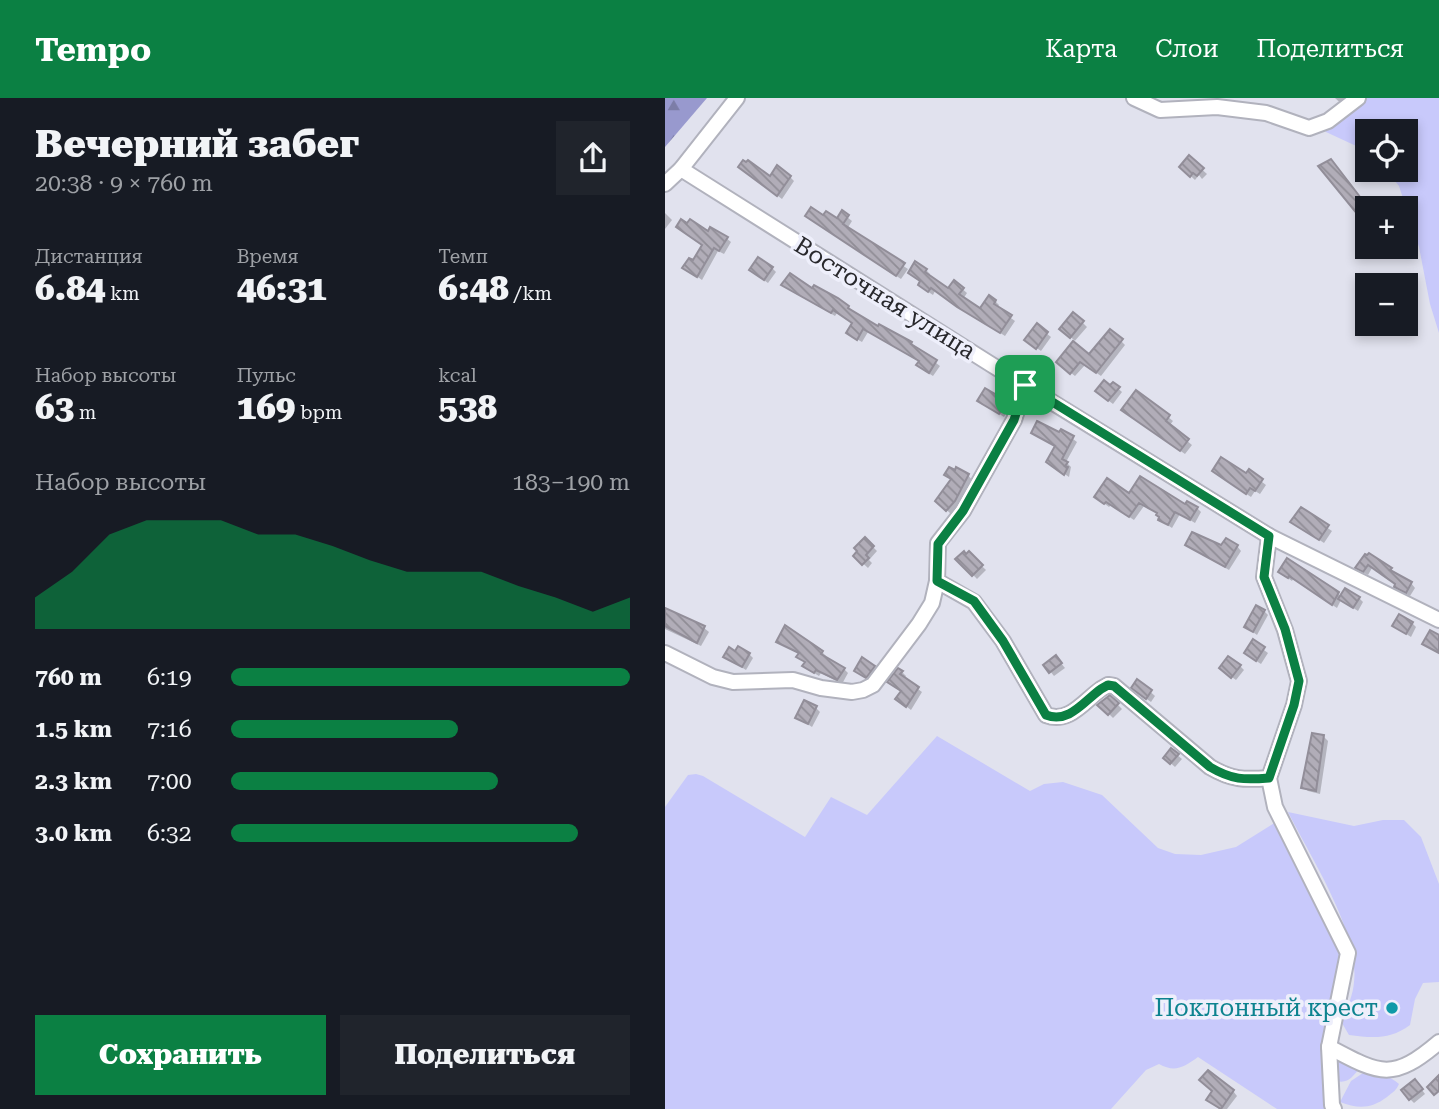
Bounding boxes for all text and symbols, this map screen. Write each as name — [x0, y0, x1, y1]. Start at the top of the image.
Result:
text: Tempo — [35, 30, 151, 69]
text: Карта — [1045, 35, 1117, 63]
text: Слои — [1155, 35, 1218, 63]
text: Поделиться — [1256, 35, 1404, 63]
map controls — [1355, 119, 1418, 336]
button: locate — [1355, 119, 1418, 182]
button: share — [556, 121, 630, 195]
text: Вечерний забег — [35, 122, 359, 166]
text: 20:38 · 9 × 760 m — [35, 170, 213, 197]
button: + — [1355, 196, 1418, 259]
street label: Восточная улица — [789, 231, 981, 365]
text: Дистанция — [35, 245, 142, 268]
text: Время — [237, 245, 299, 268]
text: Темп — [438, 245, 488, 268]
text: 6.84 — [35, 268, 105, 309]
text: 46:31 — [237, 268, 327, 309]
text: 6:48 — [438, 268, 509, 309]
button: − — [1355, 273, 1418, 336]
text: km — [105, 282, 140, 305]
text: /km — [509, 282, 552, 305]
pin — [995, 355, 1055, 415]
text: Набор высоты — [35, 364, 176, 387]
text: Пульс — [237, 364, 296, 387]
text: kcal — [438, 364, 477, 387]
icon: arrive — [1006, 366, 1044, 404]
text: 63 — [35, 387, 74, 428]
text: 169 — [237, 387, 295, 428]
text: 538 — [438, 387, 497, 428]
text: m — [74, 401, 96, 424]
text: bpm — [295, 401, 342, 424]
text: Набор высоты — [35, 469, 206, 496]
text: 183–190 m — [512, 469, 630, 496]
text: 760 m — [35, 664, 102, 691]
text: 6:19 — [147, 664, 192, 691]
text: 1.5 km — [35, 716, 112, 743]
text: 7:16 — [147, 716, 192, 743]
text: 2.3 km — [35, 768, 112, 795]
text: 7:00 — [147, 768, 192, 795]
text: 3.0 km — [35, 820, 112, 847]
text: 6:32 — [147, 820, 192, 847]
place label: Поклонный крест — [1155, 994, 1378, 1022]
marker: Поклонный крест — [1384, 1000, 1400, 1016]
button: Сохранить — [35, 1015, 326, 1095]
button: Поделиться — [340, 1015, 630, 1095]

